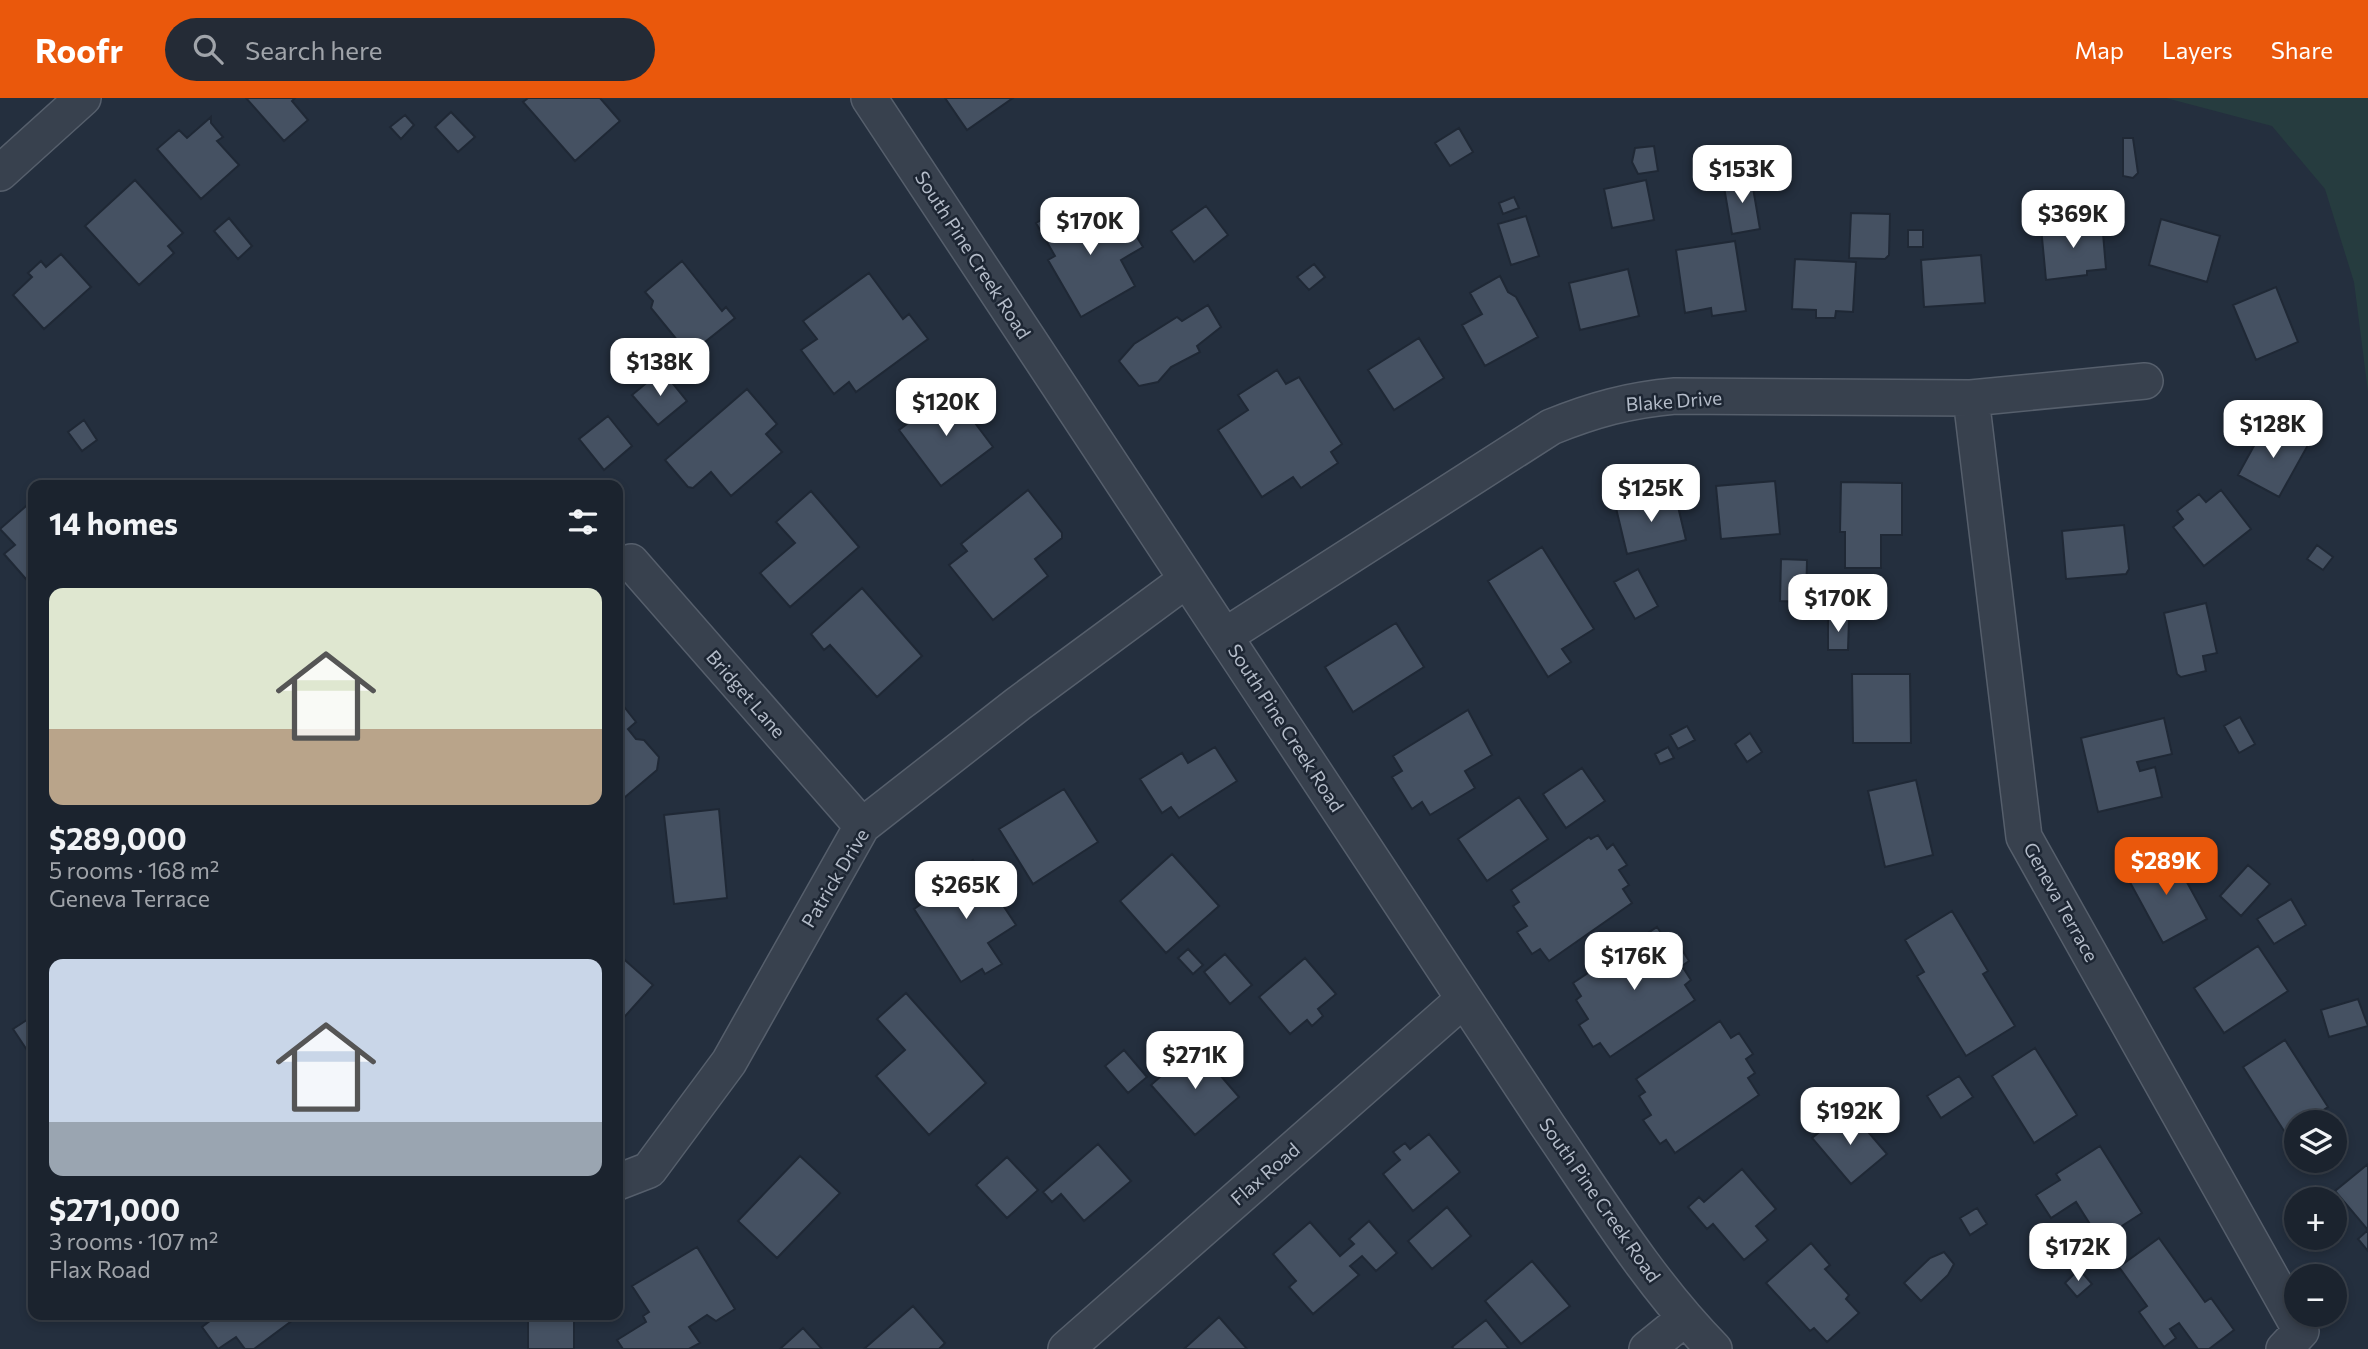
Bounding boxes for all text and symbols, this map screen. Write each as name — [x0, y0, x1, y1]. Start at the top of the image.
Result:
search box — [165, 18, 655, 81]
text: Roofr — [35, 29, 123, 70]
icon: search — [189, 30, 227, 68]
text: Search here — [245, 34, 383, 65]
text: Map — [2075, 35, 2124, 64]
text: Layers — [2162, 35, 2233, 64]
text: Share — [2271, 35, 2333, 64]
pin: $153K — [1693, 146, 1791, 205]
text: $153K — [1709, 154, 1775, 182]
street label: South Pine Creek Road — [911, 167, 1036, 343]
pin: $369K — [2024, 190, 2122, 250]
pin: $170K — [1041, 198, 1139, 257]
text: $369K — [2038, 199, 2108, 227]
text: $170K — [1056, 206, 1124, 234]
pin: $138K — [611, 338, 709, 398]
text: $138K — [626, 347, 694, 375]
pin: $120K — [897, 378, 995, 438]
street label: Blake Drive — [1625, 386, 1723, 415]
text: $120K — [912, 387, 980, 415]
pin: $128K — [2224, 400, 2322, 460]
text: $128K — [2240, 409, 2306, 437]
pin: $125K — [1602, 464, 1700, 524]
text: $125K — [1618, 473, 1684, 501]
icon: filters — [564, 503, 602, 541]
text: 14 homes — [49, 504, 178, 541]
pin: $170K — [1789, 574, 1887, 634]
text: $170K — [1804, 583, 1872, 611]
icon: home — [263, 633, 389, 759]
street label: South Pine Creek Road — [1224, 640, 1349, 816]
street label: Bridget Lane — [702, 645, 791, 742]
text: $289,000 — [49, 819, 187, 856]
street label: Patrick Drive — [796, 824, 873, 931]
street label: Geneva Terrace — [2019, 838, 2104, 965]
pin: $289K — [2117, 838, 2215, 897]
text: $289K — [2131, 846, 2201, 874]
text: 5 rooms · 168 m² — [49, 856, 219, 884]
pin: $265K — [917, 862, 1015, 921]
text: $265K — [931, 870, 1001, 898]
text: Geneva Terrace — [49, 884, 210, 912]
pin: $176K — [1585, 932, 1683, 992]
text: $176K — [1601, 941, 1667, 969]
icon: home — [263, 1004, 389, 1130]
pin: $271K — [1146, 1032, 1244, 1091]
text: $271K — [1162, 1040, 1228, 1068]
pin: $192K — [1801, 1088, 1899, 1147]
text: $192K — [1817, 1096, 1883, 1124]
map controls — [2284, 1110, 2347, 1327]
button: layers — [2284, 1110, 2347, 1173]
street label: South Pine Creek Road — [1535, 1113, 1666, 1286]
street label: Flax Road — [1226, 1137, 1304, 1210]
button: + — [2284, 1187, 2347, 1250]
text: $271,000 — [49, 1190, 180, 1227]
pin: $172K — [2029, 1224, 2127, 1283]
text: 3 rooms · 107 m² — [49, 1227, 218, 1255]
text: $172K — [2045, 1232, 2111, 1260]
text: Flax Road — [49, 1255, 150, 1283]
button: − — [2284, 1264, 2347, 1327]

